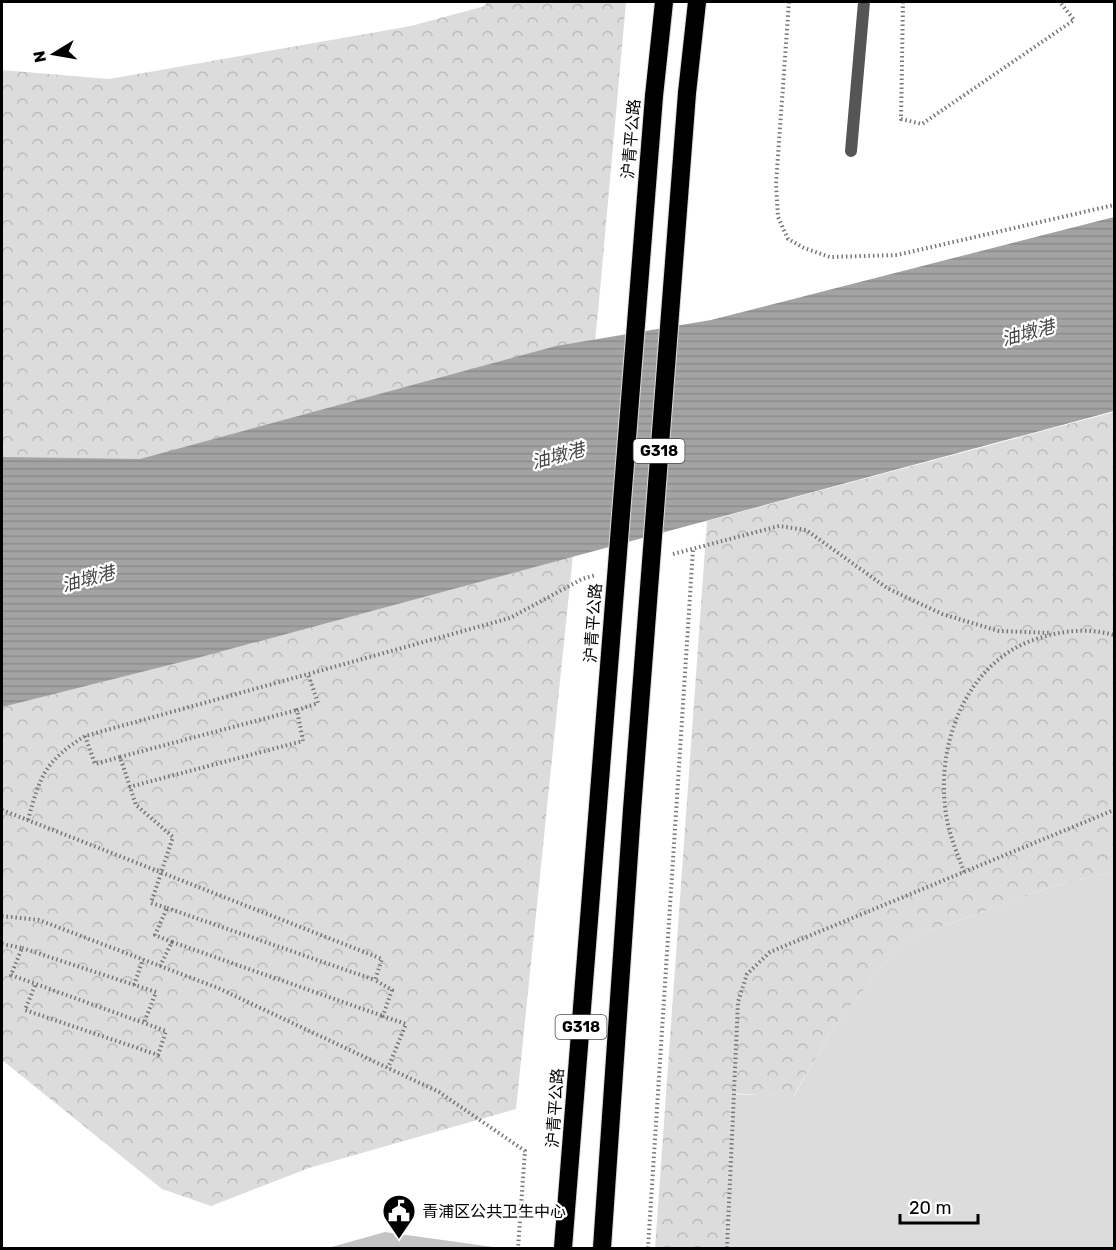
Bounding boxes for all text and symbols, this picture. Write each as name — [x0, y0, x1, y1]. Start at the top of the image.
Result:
north arrow — [24, 24, 84, 84]
text: N — [29, 49, 50, 64]
street label: 沪青平公路 — [618, 98, 644, 180]
water label: 油墩港 — [999, 315, 1060, 351]
water label: 油墩港 — [529, 438, 590, 474]
road number: G318 — [634, 439, 684, 463]
water label: 油墩港 — [59, 561, 120, 597]
street label: 沪青平公路 — [581, 582, 605, 664]
road number: G318 — [556, 1015, 606, 1039]
street label: 沪青平公路 — [543, 1067, 567, 1149]
scale bar — [900, 1187, 978, 1225]
public building icon: 青浦区公共卫生中心 — [381, 1193, 417, 1240]
text: 20 m — [909, 1197, 951, 1219]
place label: 青浦区公共卫生中心 — [422, 1202, 566, 1221]

